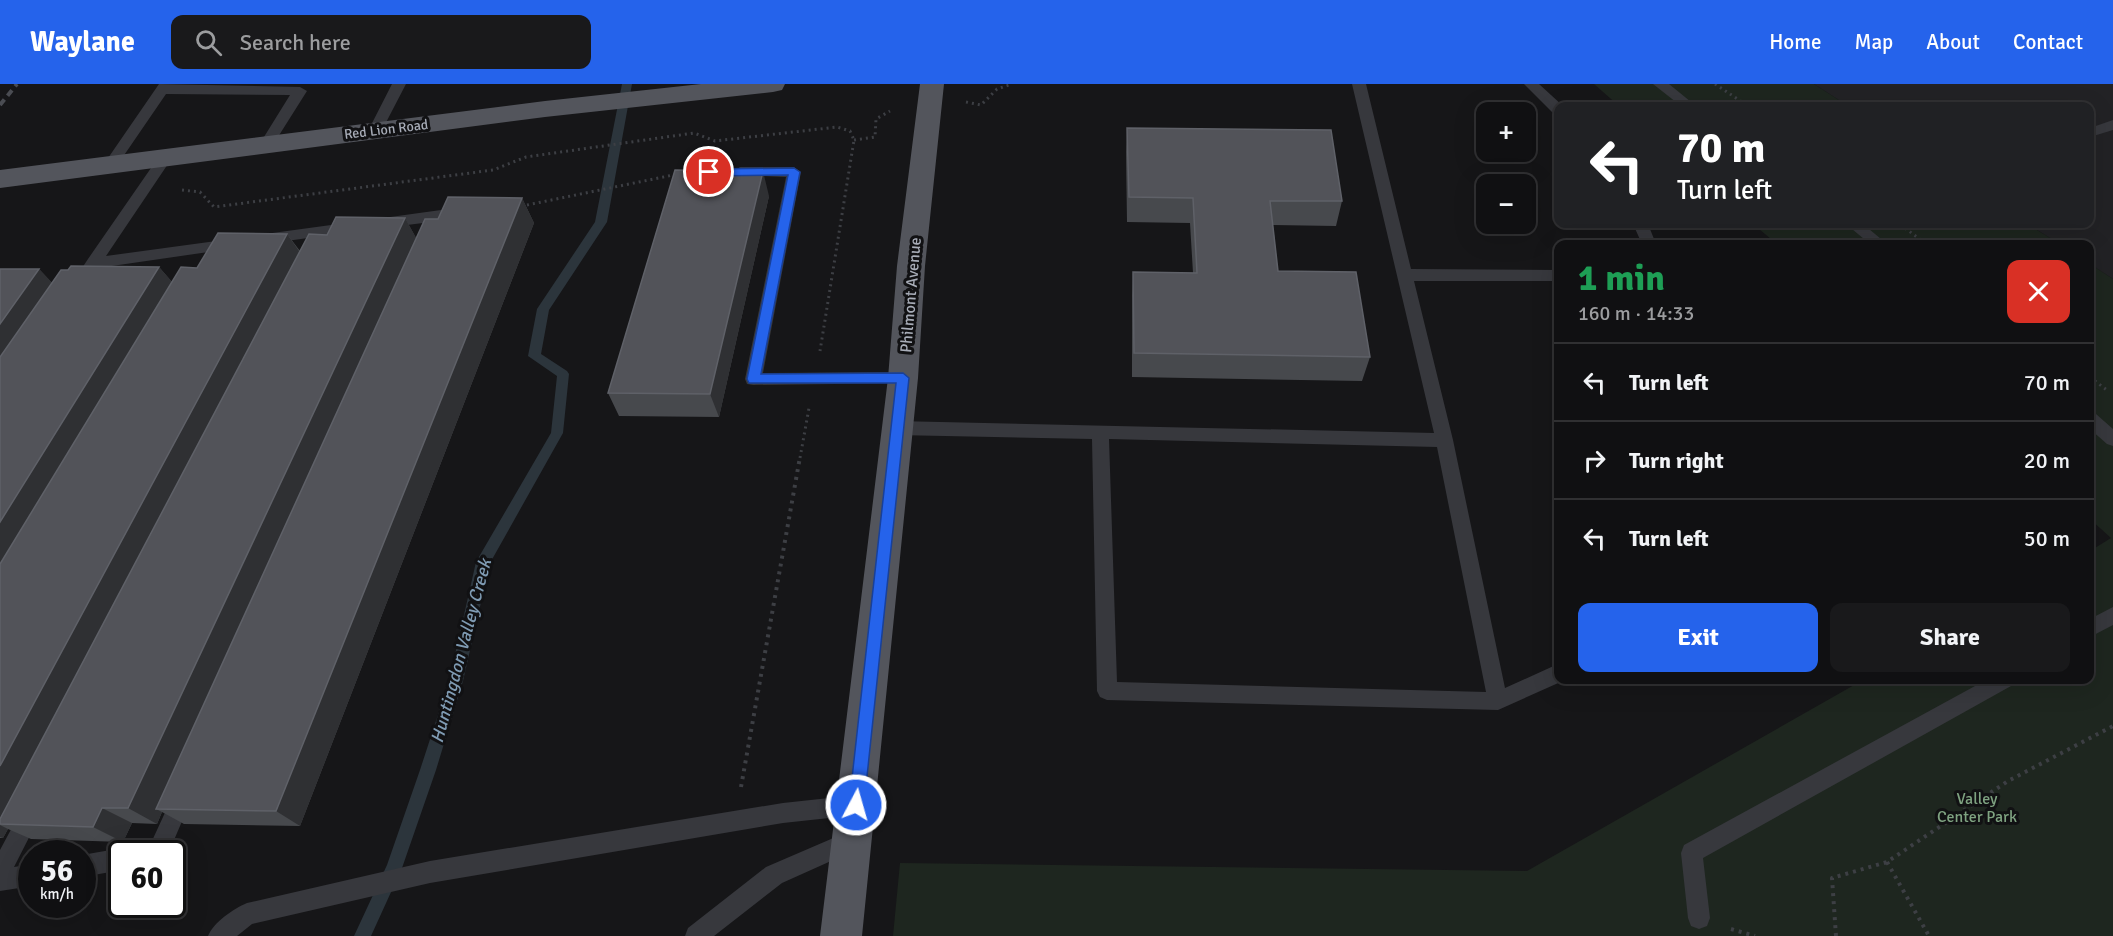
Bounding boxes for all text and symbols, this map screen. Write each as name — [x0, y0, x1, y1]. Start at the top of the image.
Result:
search box — [171, 15, 591, 69]
text: Waylane — [30, 25, 135, 59]
icon: search — [192, 26, 225, 59]
text: Search here — [240, 29, 351, 56]
text: Home — [1769, 29, 1822, 55]
text: Map — [1855, 29, 1893, 55]
text: About — [1926, 29, 1980, 55]
text: Contact — [2013, 29, 2083, 55]
map controls — [1476, 102, 1536, 234]
button: + — [1476, 102, 1536, 162]
street label: Red Lion Road — [343, 116, 429, 143]
text: 70 m — [1677, 123, 1766, 174]
icon: left — [1578, 126, 1656, 204]
pin — [683, 146, 734, 197]
icon: arrive — [692, 155, 725, 188]
button: − — [1476, 174, 1536, 234]
text: Turn left — [1677, 174, 1772, 207]
street label: Philmont Avenue — [896, 237, 926, 354]
text: 1 min — [1578, 256, 1665, 301]
button: close — [2007, 260, 2070, 323]
text: 160 m · 14:33 — [1578, 301, 1694, 326]
icon: left — [1578, 366, 1611, 399]
text: Turn left — [1629, 369, 1709, 396]
text: 70 m — [2024, 369, 2070, 396]
icon: right — [1578, 444, 1611, 477]
text: Turn right — [1629, 447, 1724, 474]
text: 20 m — [2024, 447, 2070, 474]
icon: left — [1578, 522, 1611, 555]
text: Turn left — [1629, 525, 1709, 552]
text: 50 m — [2024, 525, 2070, 552]
water label: Huntingdon Valley Creek — [426, 555, 497, 745]
button: Exit — [1578, 603, 1818, 672]
button: Share — [1830, 603, 2070, 672]
position arrow — [824, 773, 888, 837]
park label: Valley Center Park — [1937, 789, 2017, 827]
speed limit sign: 60 — [108, 840, 186, 918]
text: 56 — [41, 853, 73, 890]
text: km/h — [40, 885, 74, 903]

